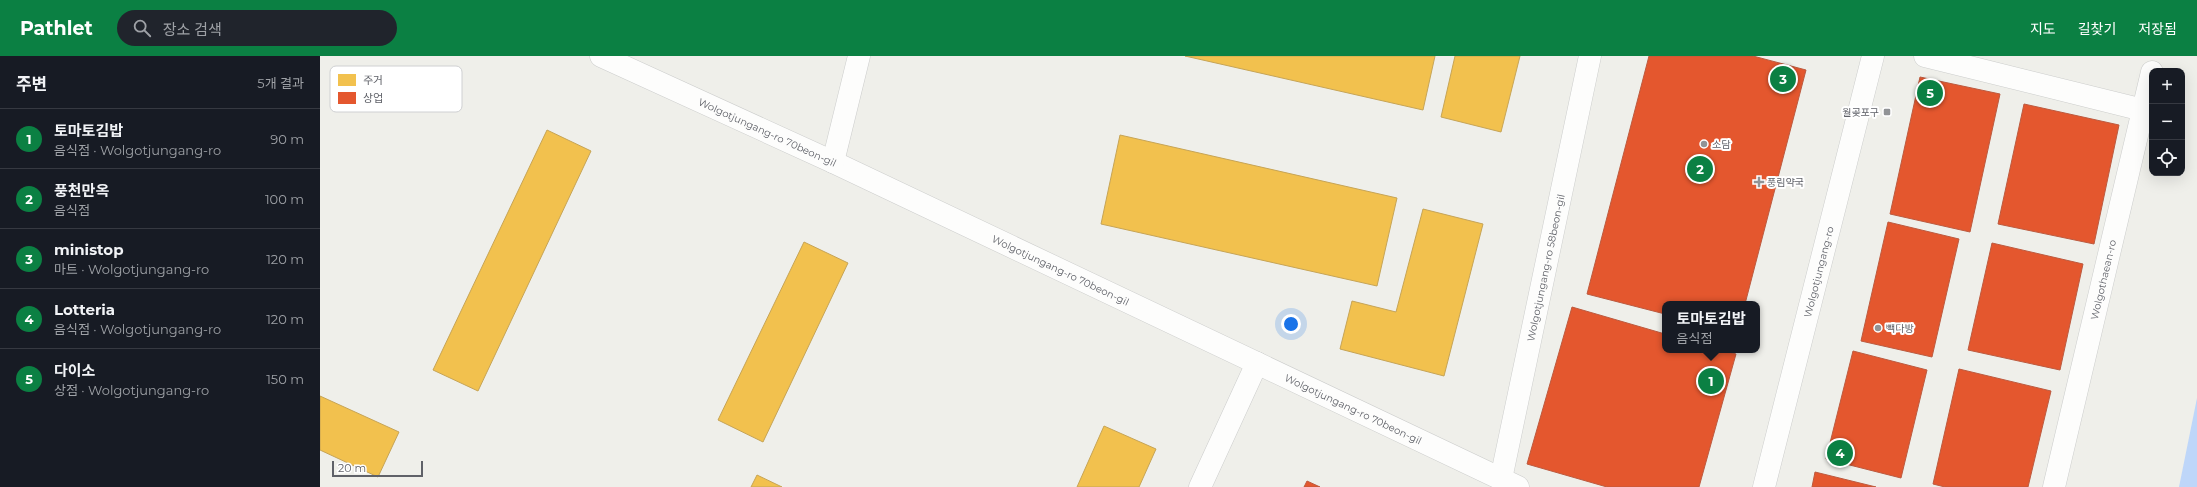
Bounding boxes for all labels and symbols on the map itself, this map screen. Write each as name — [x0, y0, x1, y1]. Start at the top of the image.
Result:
pin: 3 — [1770, 64, 1796, 94]
legend — [330, 66, 462, 112]
text: 주거 — [363, 73, 383, 87]
pin: 5 — [1917, 78, 1943, 108]
text: 상업 — [363, 91, 383, 105]
street label: Wolgotjungang-ro 70beon-gil — [696, 95, 838, 170]
place label: 월곶포구 — [1842, 106, 1879, 119]
marker: 월곶포구 — [1882, 107, 1892, 117]
place label: 소담 — [1712, 138, 1731, 151]
marker: 소담 — [1699, 139, 1709, 149]
pin: 2 — [1687, 154, 1713, 184]
place label: 풍림약국 — [1767, 176, 1804, 189]
marker: 풍림약국 — [1754, 177, 1764, 187]
street label: Wolgotjungang-ro 58beon-gil — [1524, 193, 1568, 343]
street label: Wolgotjungang-ro — [1801, 225, 1837, 319]
street label: Wolgotjungang-ro 70beon-gil — [990, 232, 1131, 309]
street label: Wolgothaean-ro — [2088, 238, 2119, 321]
your location — [1281, 314, 1301, 334]
place label: 빽다방 — [1886, 322, 1914, 335]
marker: 빽다방 — [1873, 323, 1883, 333]
pin: 1 — [1698, 366, 1724, 396]
street label: Wolgotjungang-ro 70beon-gil — [1282, 371, 1424, 447]
pin: 4 — [1827, 438, 1853, 468]
scale bar — [332, 459, 423, 478]

